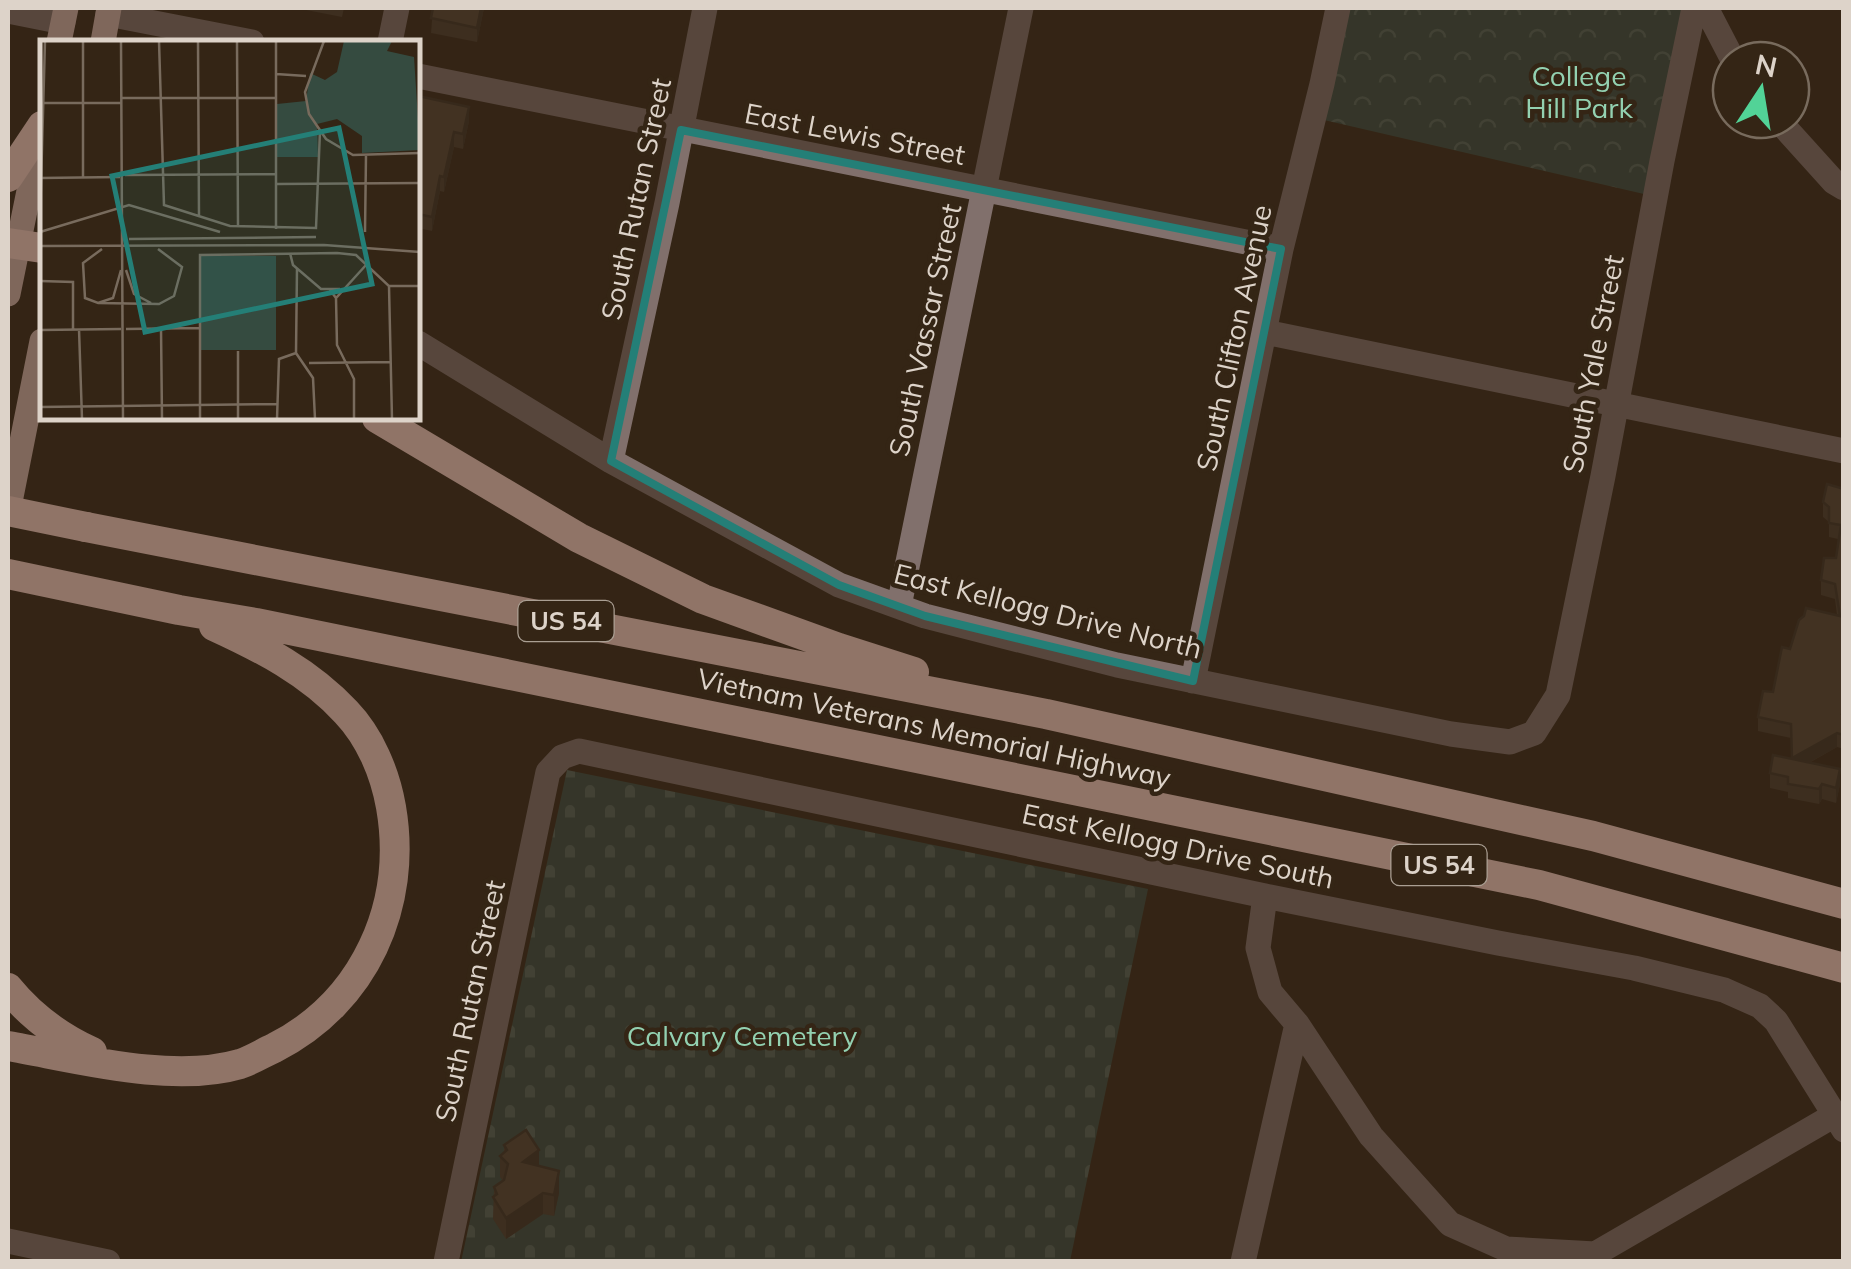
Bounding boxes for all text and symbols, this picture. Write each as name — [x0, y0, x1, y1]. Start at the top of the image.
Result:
inset map — [40, 40, 420, 420]
north arrow — [1711, 40, 1811, 140]
text: N — [1752, 46, 1780, 84]
park label: College Hill Park — [1525, 58, 1633, 125]
street label: South Rutan Street — [593, 75, 678, 323]
street label: East Lewis Street — [742, 95, 968, 172]
street label: South Vassar Street — [881, 200, 968, 459]
street label: South Clifton Avenue — [1188, 202, 1279, 474]
street label: South Yale Street — [1554, 252, 1631, 476]
street label: East Kellogg Drive North — [891, 555, 1206, 666]
road number: US 54 — [518, 601, 614, 641]
street label: Vietnam Veterans Memorial Highway — [694, 660, 1174, 795]
street label: East Kellogg Drive South — [1019, 795, 1337, 896]
road number: US 54 — [1392, 845, 1486, 885]
street label: South Rutan Street — [427, 877, 512, 1125]
park label: Calvary Cemetery — [627, 1018, 857, 1053]

